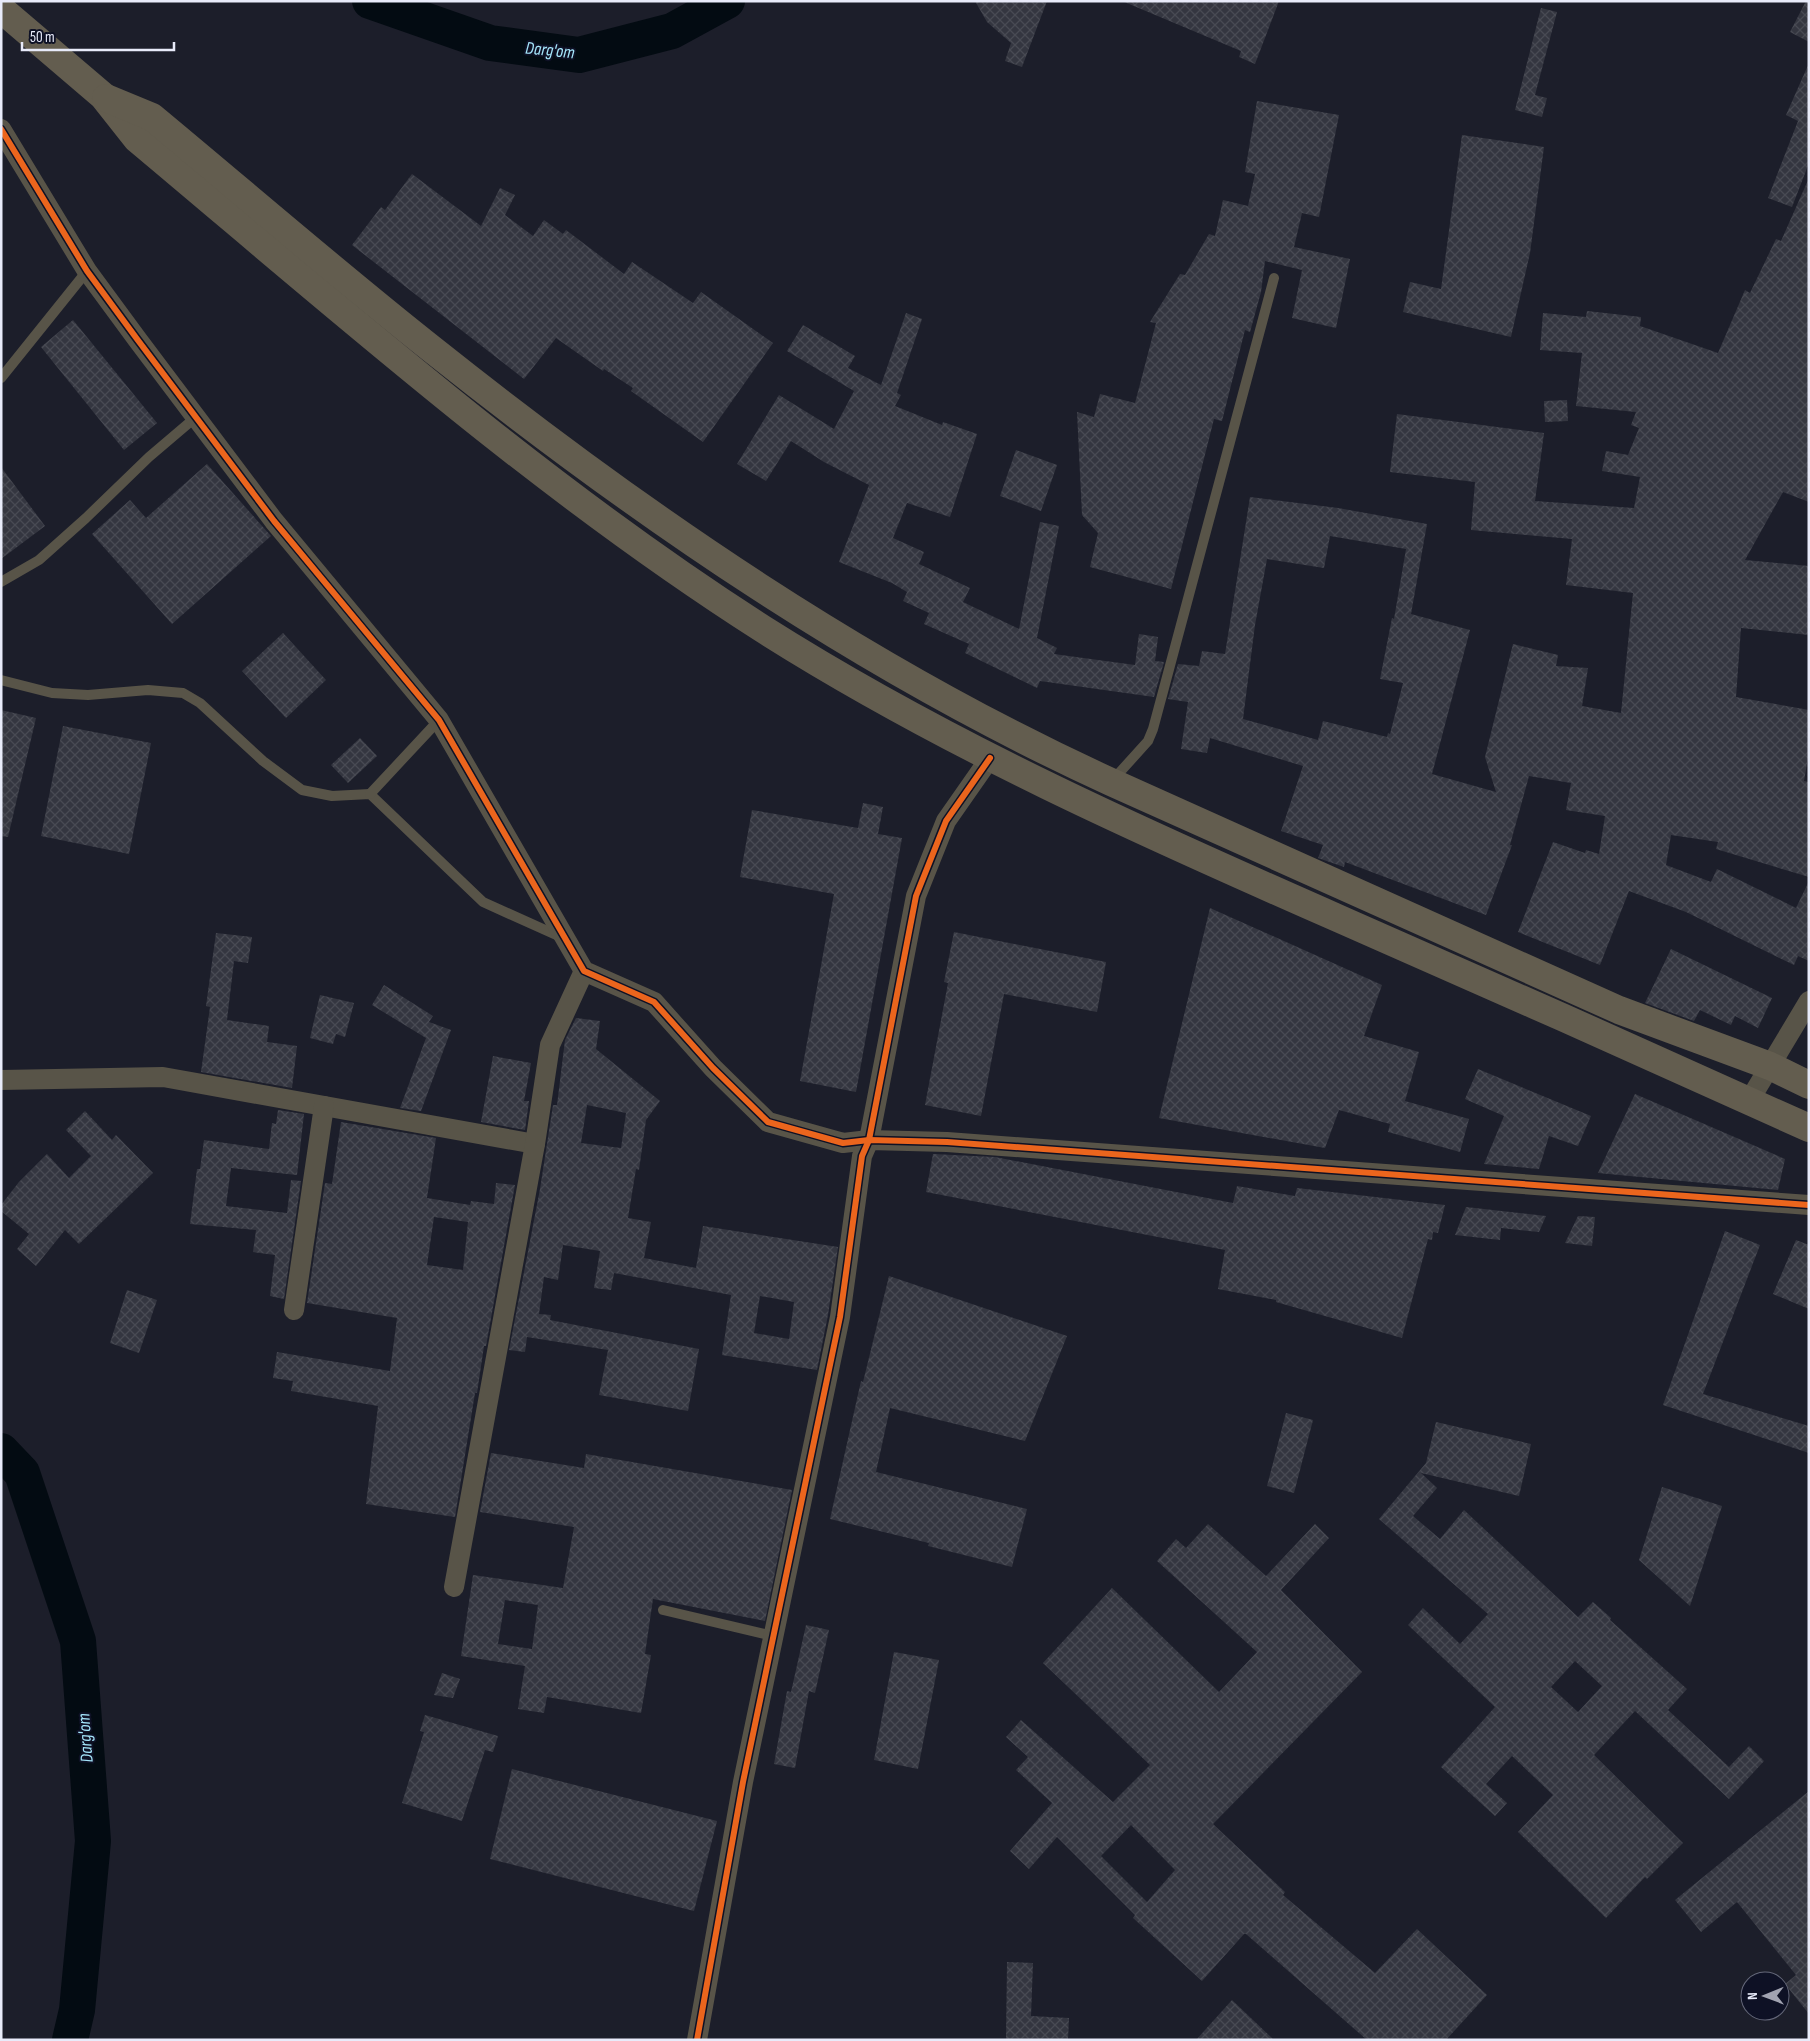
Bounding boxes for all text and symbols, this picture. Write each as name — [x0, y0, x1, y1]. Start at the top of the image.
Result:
scale bar — [22, 20, 175, 52]
text: 50 m — [30, 28, 55, 47]
water label: Darg'om — [524, 37, 576, 64]
water label: Darg'om — [73, 1713, 98, 1763]
north arrow — [1740, 1971, 1790, 2021]
text: N — [1744, 1992, 1761, 2000]

